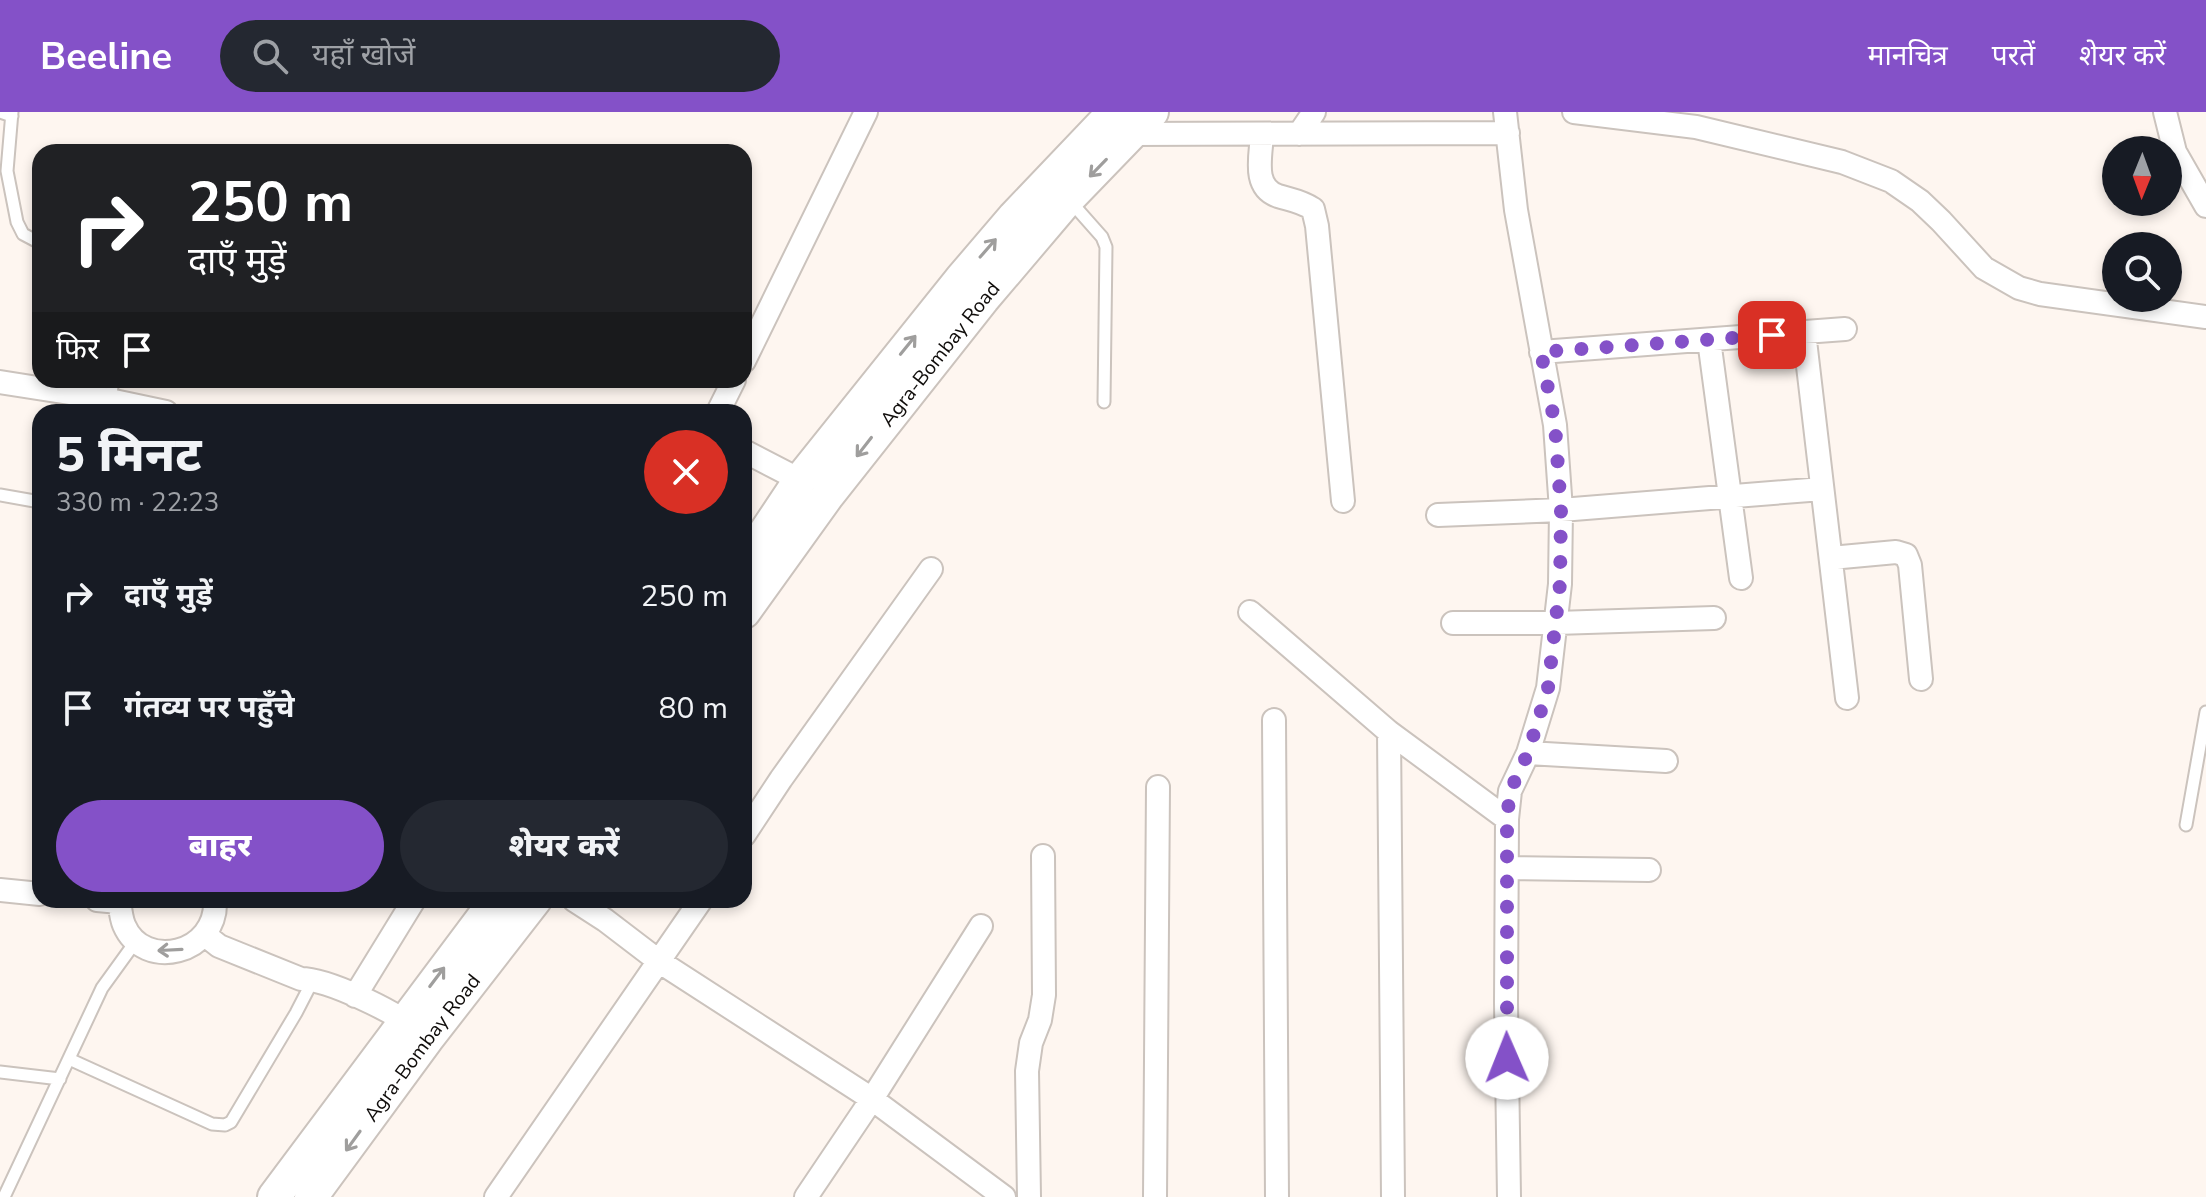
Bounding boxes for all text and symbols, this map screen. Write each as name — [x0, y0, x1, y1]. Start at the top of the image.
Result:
search box — [220, 20, 780, 92]
text: Beeline — [40, 31, 172, 82]
icon: search — [248, 34, 292, 78]
text: यहाँ खोजें — [312, 35, 415, 76]
text: मानचित्र — [1868, 37, 1948, 75]
text: परतें — [1992, 37, 2035, 75]
text: शेयर करें — [2079, 37, 2166, 75]
north arrow — [2102, 136, 2182, 216]
map controls — [2102, 136, 2182, 312]
one-way arrow — [1088, 158, 1107, 178]
text: 250 m — [188, 164, 353, 241]
icon: right — [56, 176, 160, 280]
button: search — [2102, 232, 2182, 312]
text: दाएँ मुड़ें — [188, 237, 286, 286]
one-way arrow — [978, 239, 996, 259]
street label: Agra-Bombay Road — [874, 276, 1006, 432]
pin — [1738, 301, 1806, 369]
icon: arrive — [1750, 313, 1794, 357]
icon: arrive — [115, 328, 159, 372]
text: फिर — [56, 329, 99, 370]
one-way arrow — [900, 335, 917, 356]
text: 5 मिनट — [56, 422, 202, 488]
button: close — [644, 430, 728, 514]
one-way arrow — [856, 436, 873, 457]
text: 330 m · 22:23 — [56, 485, 219, 520]
icon: right — [56, 574, 100, 618]
text: दाएँ मुड़ें — [124, 575, 213, 616]
text: 250 m — [641, 576, 728, 617]
icon: arrive — [56, 686, 100, 730]
text: गंतव्य पर पहुँचे — [124, 687, 294, 728]
text: 80 m — [659, 688, 728, 729]
button: बाहर — [56, 800, 384, 892]
button: शेयर करें — [400, 800, 728, 892]
one-way arrow — [157, 943, 183, 958]
one-way arrow — [429, 967, 446, 988]
street label: Agra-Bombay Road — [358, 969, 487, 1127]
position arrow — [1465, 1016, 1549, 1100]
one-way arrow — [344, 1129, 361, 1151]

